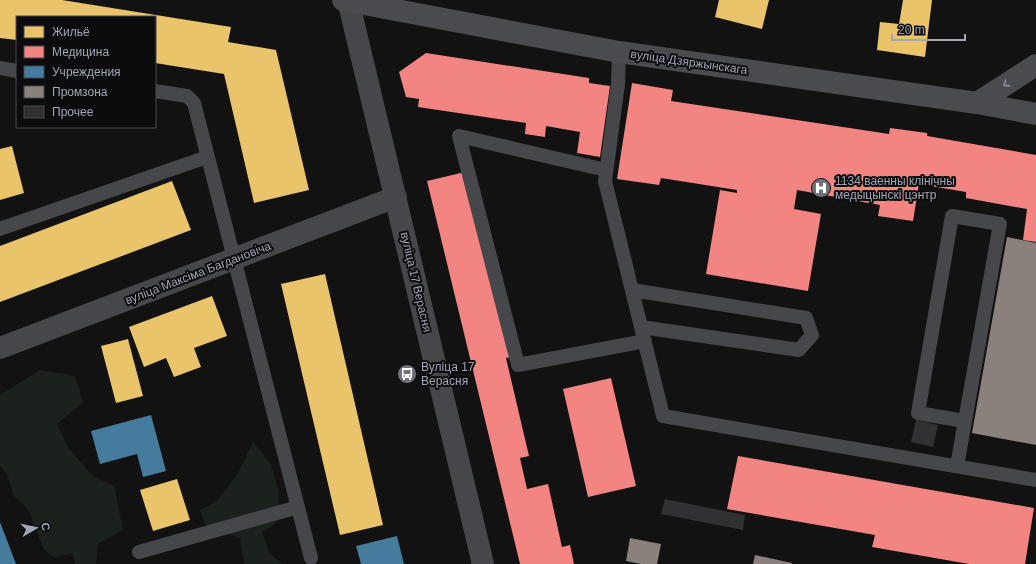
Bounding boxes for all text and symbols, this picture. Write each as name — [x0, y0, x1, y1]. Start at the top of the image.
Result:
legend — [16, 16, 156, 128]
scale bar — [892, 16, 965, 42]
text: 20 m — [898, 23, 925, 37]
text: Жильё — [52, 25, 90, 39]
text: Медицина — [52, 45, 109, 59]
street label: вуліца Дзяржынскага — [630, 47, 749, 77]
text: Учреждения — [52, 65, 121, 79]
one-way arrow — [1004, 79, 1011, 86]
text: Промзона — [52, 85, 108, 99]
text: Прочее — [52, 105, 94, 119]
place label: 1134 ваенны клінічны медыцынскі цэнтр — [835, 174, 955, 202]
hospital icon: 1134 ваенны клінічны медыцынскі цэнтр — [810, 177, 832, 199]
street label: вуліца 17 Верасня — [398, 231, 434, 333]
street label: вуліца Максіма Багдановіча — [123, 239, 273, 307]
place label: Вуліца 17 Верасня — [421, 360, 475, 388]
bus stop icon: Вуліца 17 Верасня — [396, 363, 418, 385]
north arrow — [16, 508, 56, 548]
text: С — [39, 522, 52, 531]

